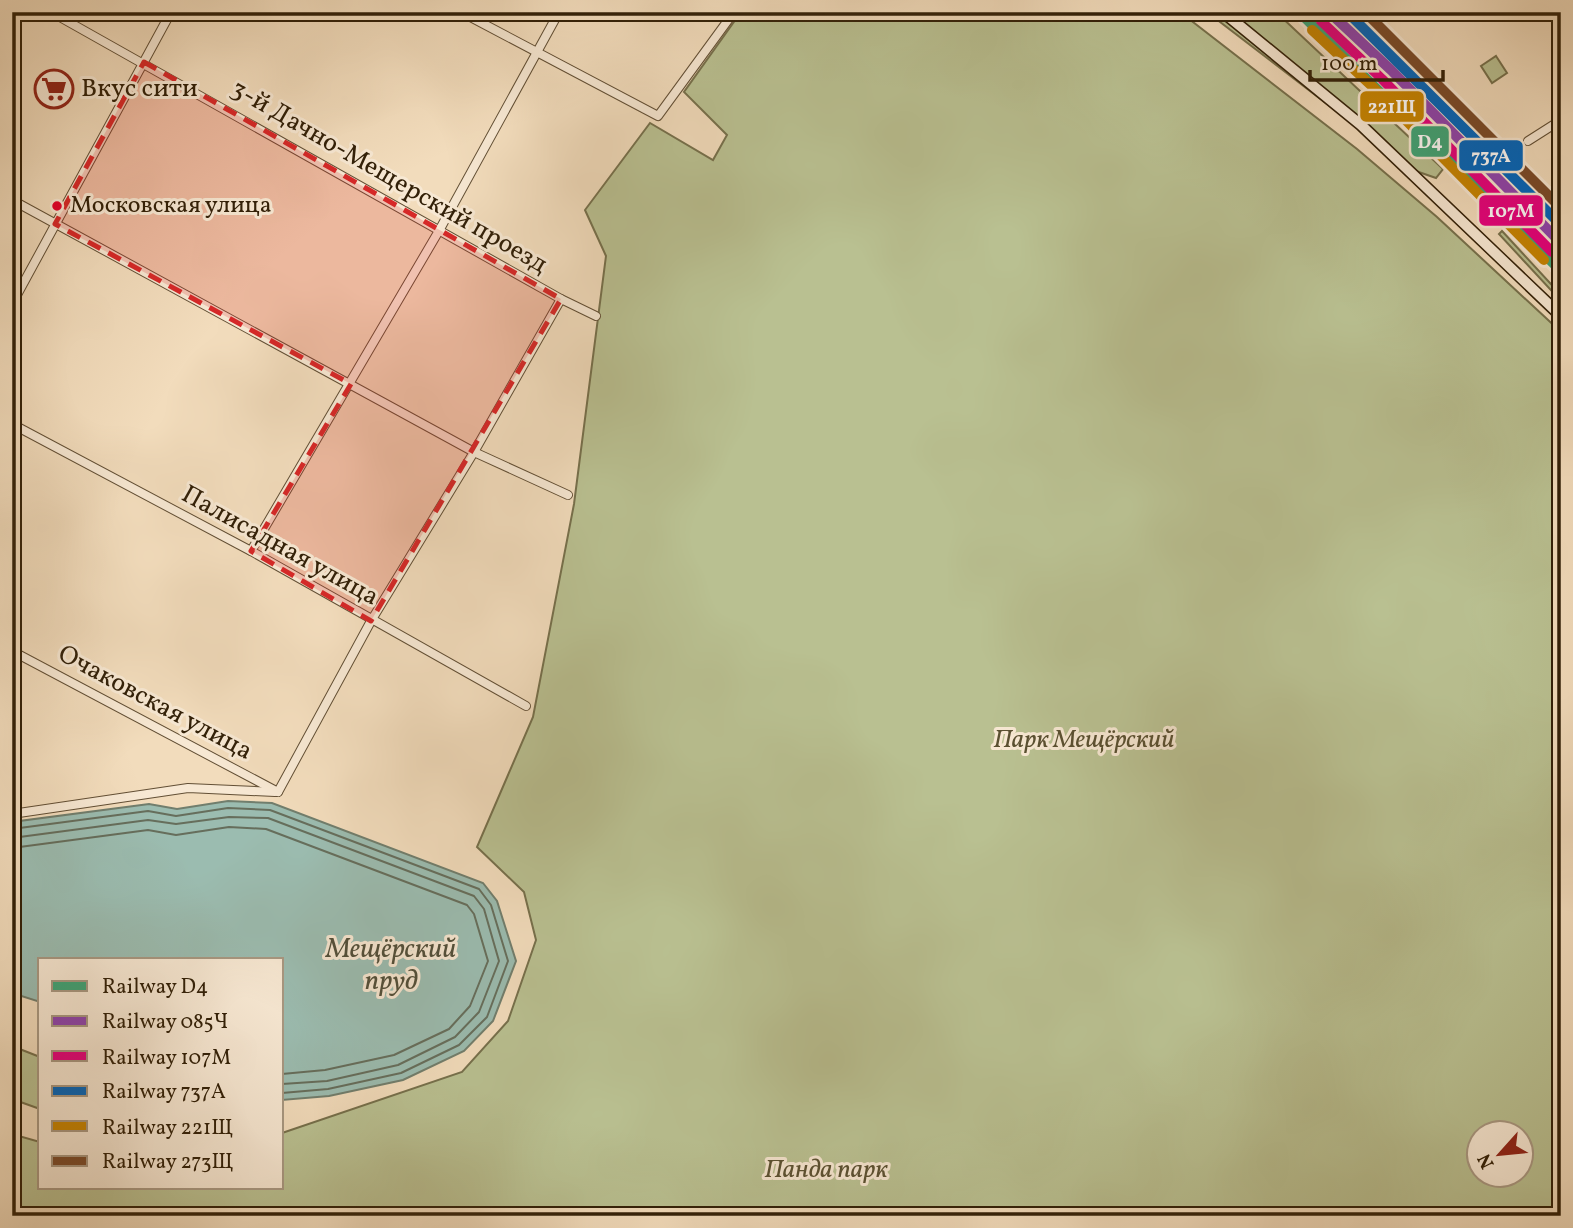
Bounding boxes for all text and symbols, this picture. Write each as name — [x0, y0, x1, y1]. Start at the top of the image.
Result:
scale bar — [1310, 38, 1444, 82]
text: 100 m — [1321, 50, 1378, 79]
supermarket icon: Вкус сити — [33, 68, 75, 110]
place label: Вкус сити — [81, 71, 198, 107]
street label: 3-й Дачно-Мещерский проезд — [224, 71, 554, 283]
line badge: 221Щ — [1359, 90, 1425, 123]
text: 221Щ — [1368, 95, 1416, 121]
line badge: D4 — [1410, 125, 1450, 158]
text: D4 — [1417, 130, 1443, 156]
line badge: 737А — [1458, 139, 1524, 172]
text: 737А — [1471, 144, 1511, 170]
place label: Московская улица — [70, 189, 272, 223]
line badge: 107М — [1478, 194, 1544, 227]
marker: Московская улица — [50, 199, 64, 213]
text: 107М — [1488, 199, 1534, 225]
street label: Палисадная улица — [175, 477, 385, 615]
street label: Очаковская улица — [51, 637, 259, 769]
park label: Парк Мещёрский — [993, 722, 1175, 758]
water label: Мещёрский пруд — [325, 930, 456, 1001]
legend — [38, 958, 284, 1190]
text: Railway D4 — [102, 973, 208, 1002]
text: Railway 085Ч — [102, 1008, 228, 1037]
text: Railway 107М — [102, 1044, 231, 1073]
text: Railway 737А — [102, 1078, 226, 1107]
text: Railway 221Щ — [102, 1114, 233, 1143]
north arrow — [1464, 1120, 1534, 1190]
text: Railway 273Щ — [102, 1148, 234, 1177]
text: N — [1472, 1149, 1501, 1173]
park label: Панда парк — [765, 1152, 888, 1188]

